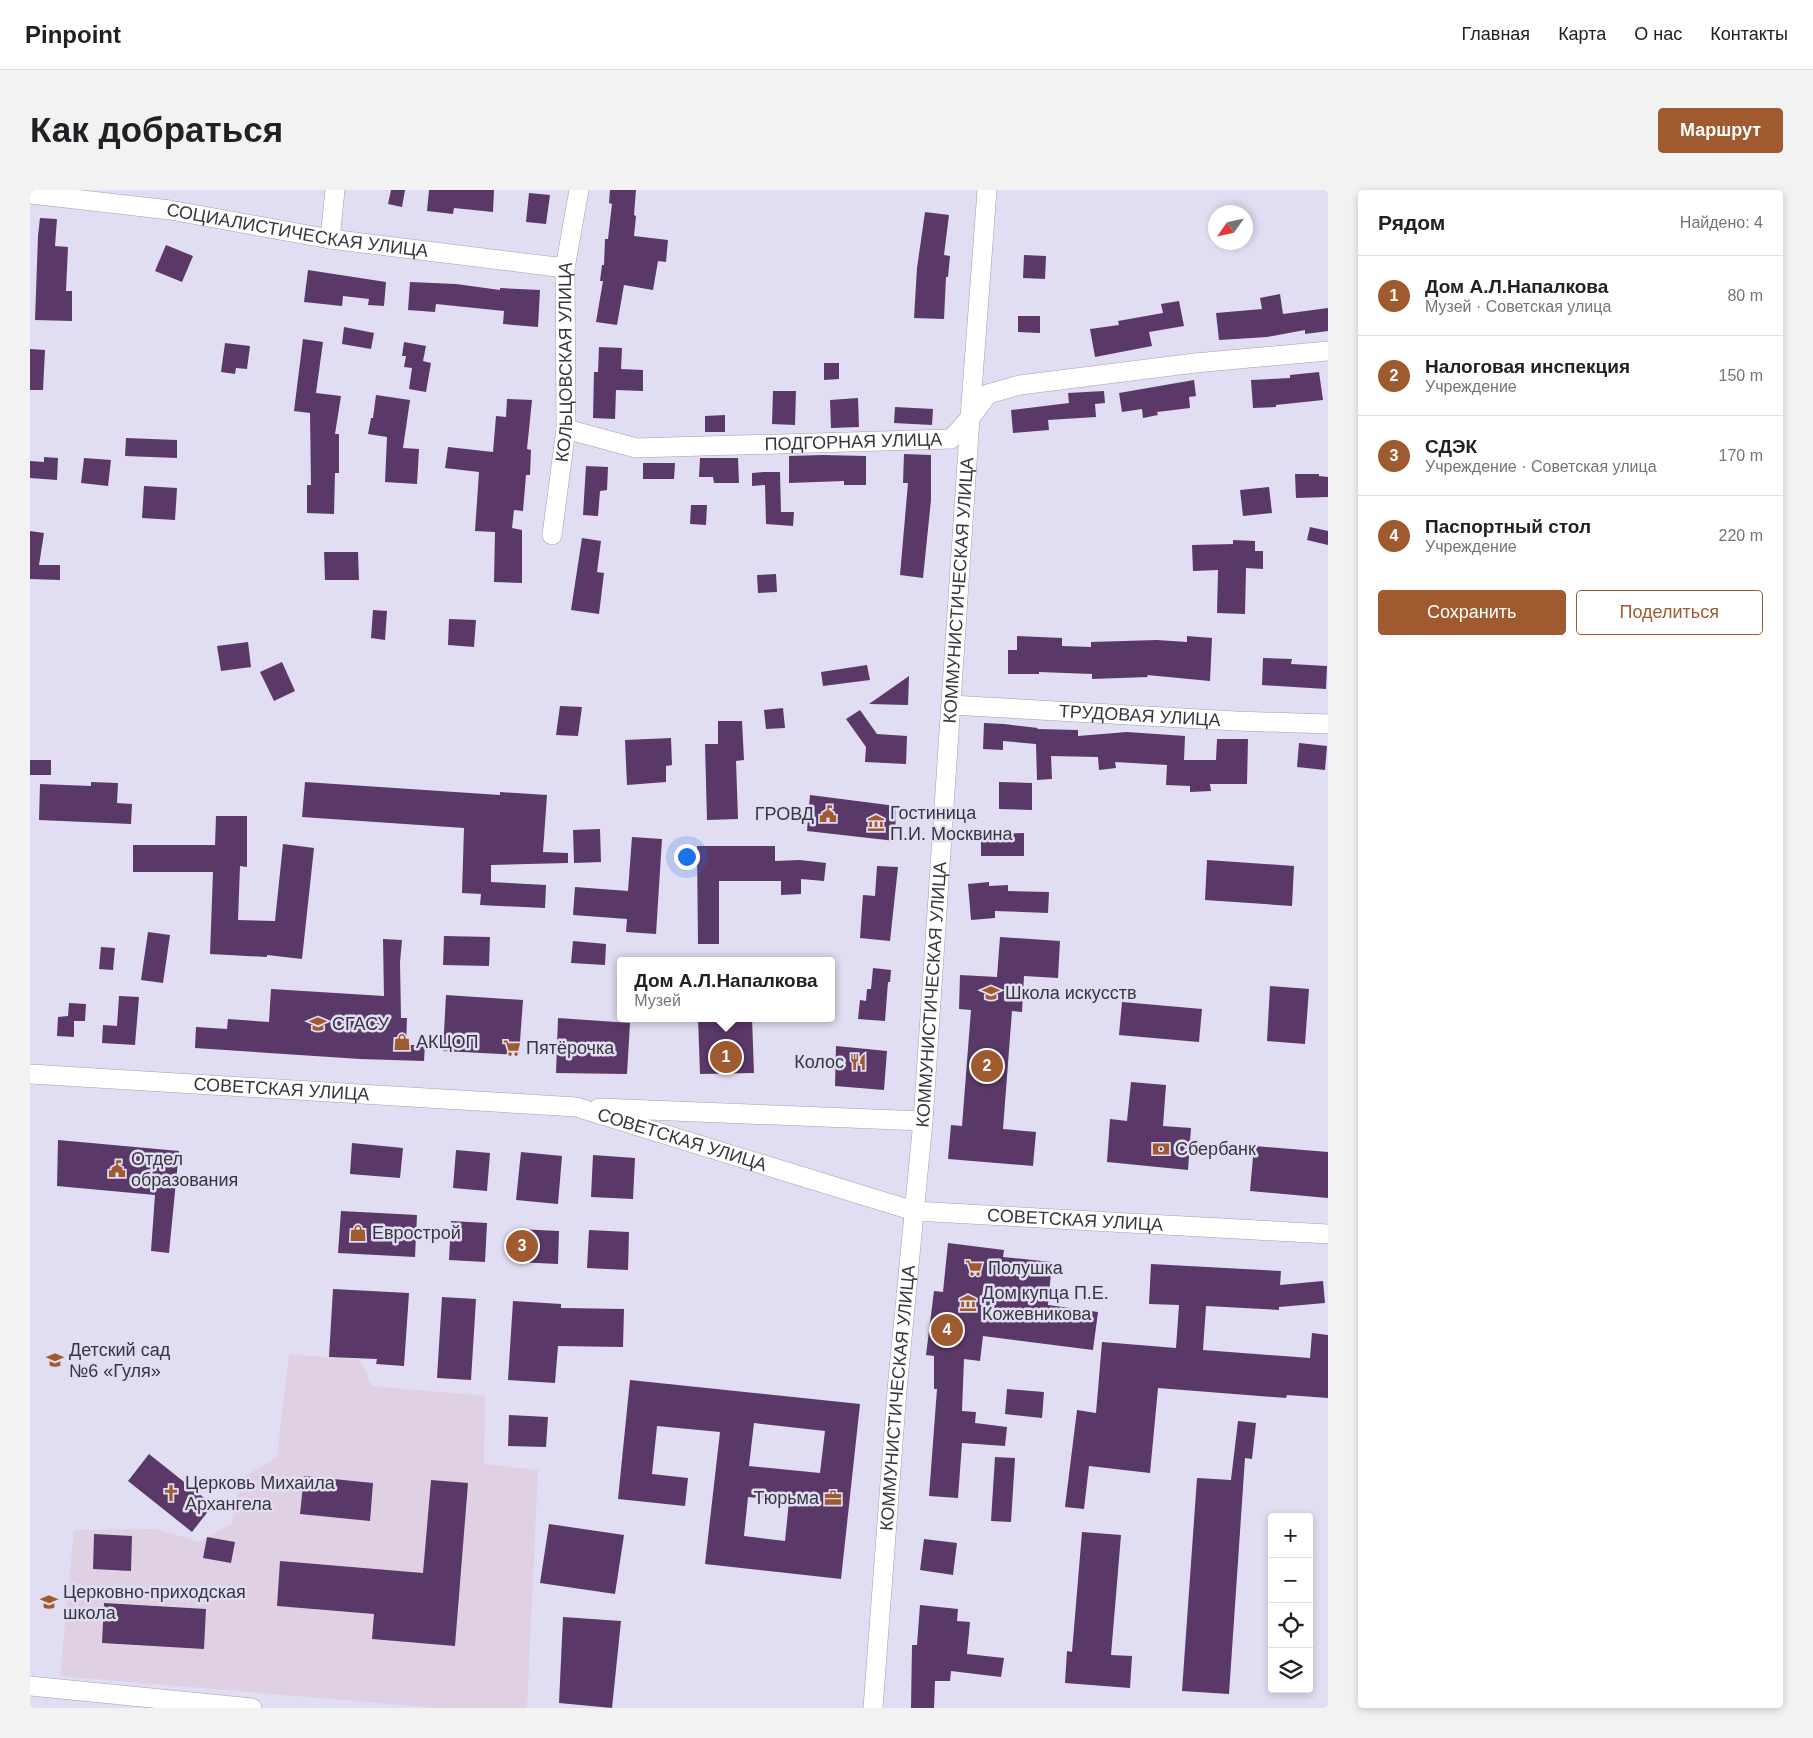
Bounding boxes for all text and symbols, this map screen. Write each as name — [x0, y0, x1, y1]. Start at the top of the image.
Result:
text: Pinpoint — [25, 21, 121, 48]
text: Главная — [1462, 24, 1530, 44]
text: Карта — [1558, 24, 1606, 44]
text: О нас — [1634, 24, 1682, 44]
text: Контакты — [1710, 24, 1788, 44]
button: Маршрут — [1658, 108, 1783, 153]
text: Как добраться — [30, 110, 283, 149]
street label: СОЦИАЛИСТИЧЕСКАЯ УЛИЦА — [165, 200, 429, 261]
north arrow — [1208, 205, 1253, 250]
text: Рядом — [1378, 211, 1445, 234]
text: Найдено: 4 — [1680, 214, 1763, 231]
street label: КОЛЬЦОВСКАЯ УЛИЦА — [552, 260, 576, 463]
text: Дом А.Л.Напалкова — [1425, 276, 1608, 297]
text: 1 — [1390, 287, 1398, 304]
text: 80 m — [1727, 287, 1763, 304]
text: Музей · Советская улица — [1425, 298, 1611, 315]
text: Налоговая инспекция — [1425, 356, 1630, 377]
text: 2 — [1390, 367, 1398, 384]
text: 150 m — [1719, 367, 1763, 384]
text: Учреждение — [1425, 378, 1517, 395]
street label: ПОДГОРНАЯ УЛИЦА — [764, 429, 942, 454]
text: СДЭК — [1425, 436, 1477, 457]
text: 3 — [1390, 447, 1398, 464]
text: 170 m — [1719, 447, 1763, 464]
street label: КОММУНИСТИЧЕСКАЯ УЛИЦА — [940, 457, 977, 724]
text: Учреждение · Советская улица — [1425, 458, 1657, 475]
text: Паспортный стол — [1425, 516, 1591, 537]
text: 4 — [1390, 527, 1398, 544]
text: 220 m — [1719, 527, 1763, 544]
text: Учреждение — [1425, 538, 1517, 555]
button: Сохранить — [1378, 590, 1566, 635]
button: Поделиться — [1576, 590, 1763, 635]
street label: ТРУДОВАЯ УЛИЦА — [1058, 701, 1221, 730]
place label: Гостиница П.И. Москвина — [890, 803, 1014, 844]
place label: ГРОВД — [755, 804, 814, 824]
public building icon: ГРОВД — [818, 804, 838, 824]
museum icon: Гостиница П.И. Москвина — [866, 813, 886, 833]
your location — [674, 844, 700, 870]
street label: КОММУНИСТИЧЕСКАЯ УЛИЦА — [912, 861, 950, 1128]
popup — [617, 957, 835, 1022]
text: Дом А.Л.Напалкова — [634, 970, 818, 991]
school or university icon: Школа искусств — [981, 983, 1001, 1003]
place label: Школа искусств — [1005, 983, 1136, 1003]
text: Музей — [634, 992, 681, 1009]
school or university icon: СГАСУ — [308, 1014, 328, 1034]
place label: СГАСУ — [332, 1014, 390, 1034]
shop icon: АКЦОП — [392, 1032, 412, 1052]
place label: АКЦОП — [416, 1032, 478, 1052]
supermarket icon: Пятёрочка — [502, 1038, 522, 1058]
place label: Пятёрочка — [526, 1038, 615, 1058]
pin: 1 — [710, 1038, 742, 1076]
pin: 2 — [971, 1047, 1003, 1085]
place label: Колос — [794, 1052, 844, 1072]
restaurant icon: Колос — [848, 1052, 868, 1072]
street label: СОВЕТСКАЯ УЛИЦА — [193, 1074, 370, 1104]
street label: СОВЕТСКАЯ УЛИЦА — [595, 1104, 769, 1175]
bank icon: Сбербанк — [1151, 1139, 1171, 1159]
place label: Сбербанк — [1175, 1139, 1256, 1159]
place label: Отдел образования — [131, 1149, 238, 1190]
public building icon: Отдел образования — [107, 1159, 127, 1179]
street label: СОВЕТСКАЯ УЛИЦА — [987, 1205, 1164, 1235]
shop icon: Еврострой — [348, 1223, 368, 1243]
place label: Еврострой — [372, 1223, 461, 1243]
pin: 3 — [506, 1227, 538, 1265]
supermarket icon: Полушка — [964, 1258, 984, 1278]
place label: Полушка — [988, 1258, 1064, 1278]
street label: КОММУНИСТИЧЕСКАЯ УЛИЦА — [876, 1264, 919, 1532]
place label: Дом купца П.Е. Кожевникова — [982, 1283, 1109, 1324]
museum icon: Дом купца П.Е. Кожевникова — [958, 1293, 978, 1313]
pin: 4 — [931, 1311, 963, 1349]
place label: Детский сад №6 «Гуля» — [69, 1340, 171, 1381]
school or university icon: Детский сад №6 «Гуля» — [45, 1350, 65, 1370]
place label: Церковь Михаила Архангела — [185, 1473, 336, 1514]
church icon: Церковь Михаила Архангела — [161, 1483, 181, 1503]
place label: Тюрьма — [754, 1488, 820, 1508]
office icon: Тюрьма — [823, 1488, 843, 1508]
map controls — [1268, 1513, 1313, 1693]
button: + — [1268, 1513, 1313, 1558]
button: − — [1268, 1558, 1313, 1603]
place label: Церковно-приходская школа — [63, 1582, 246, 1623]
school or university icon: Церковно-приходская школа — [39, 1592, 59, 1612]
button: locate — [1268, 1603, 1313, 1648]
button: layers — [1268, 1648, 1313, 1693]

